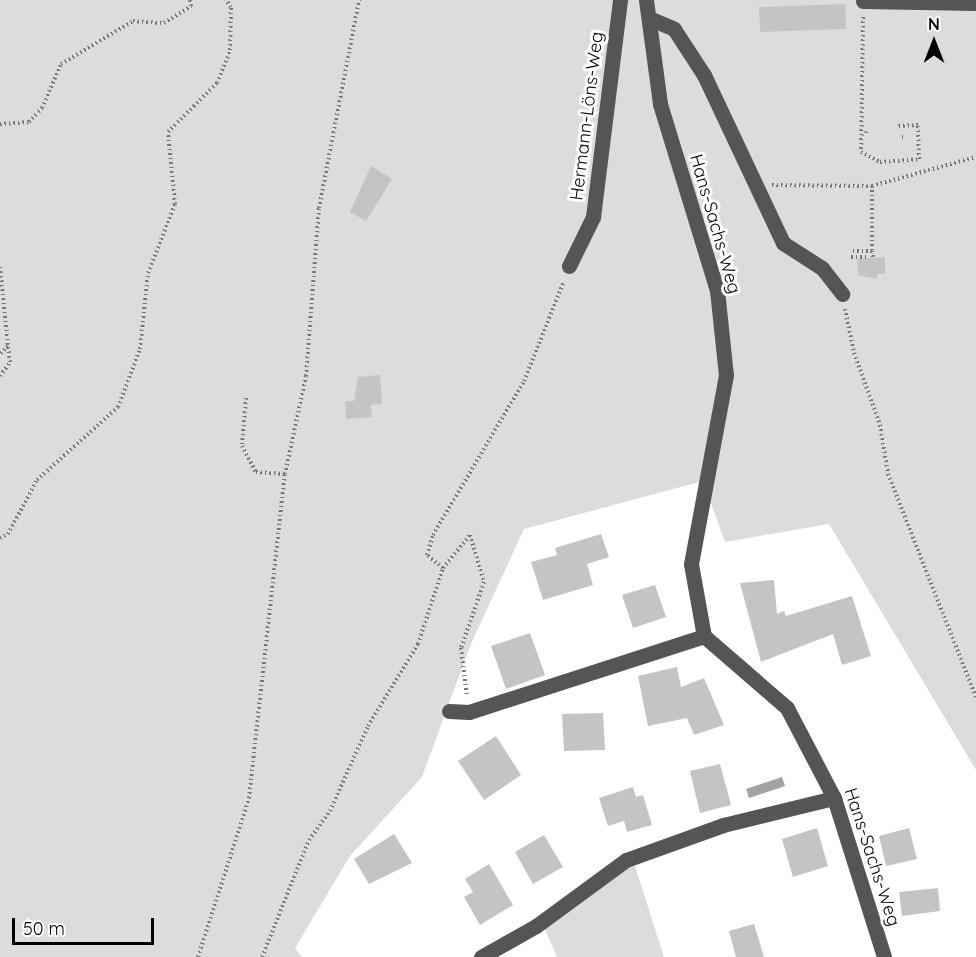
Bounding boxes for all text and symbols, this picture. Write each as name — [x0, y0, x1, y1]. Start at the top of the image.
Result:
north arrow — [904, 12, 964, 72]
text: N — [928, 14, 940, 34]
street label: Hermann-Löns-Weg — [566, 30, 608, 202]
street label: Hans-Sachs-Weg — [685, 152, 745, 296]
street label: Hans-Sachs-Weg — [839, 785, 905, 929]
scale bar — [15, 906, 158, 944]
text: 50 m — [23, 917, 65, 940]

